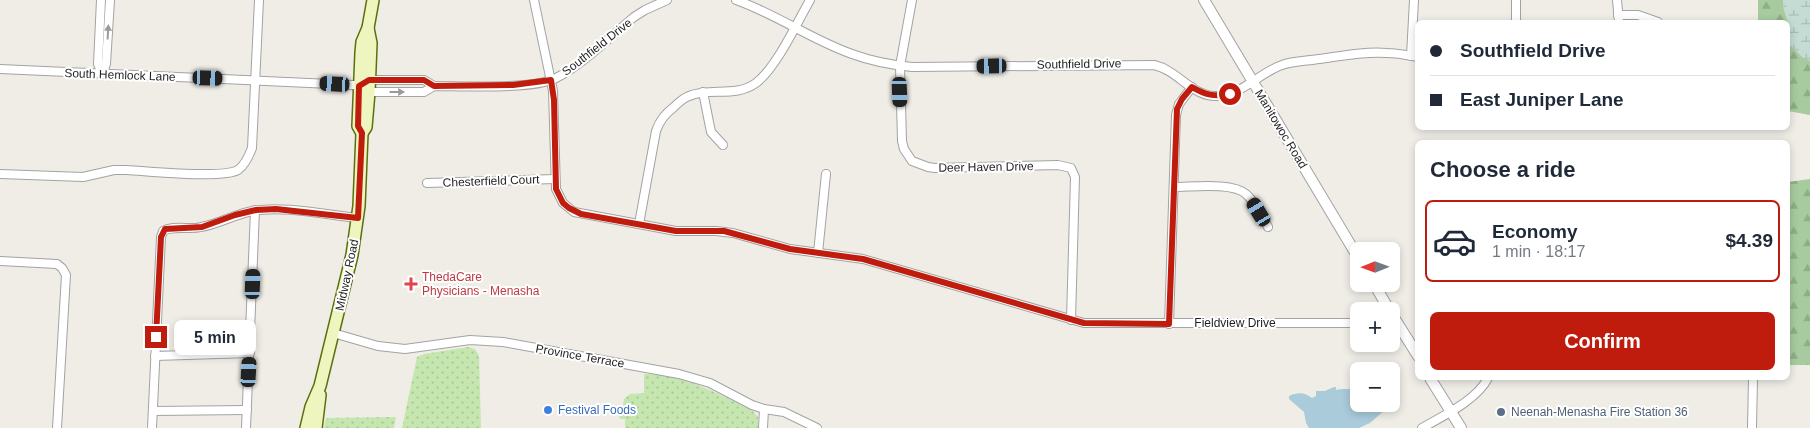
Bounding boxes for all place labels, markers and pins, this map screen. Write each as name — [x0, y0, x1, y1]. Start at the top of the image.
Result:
place label: ThedaCare Physicians - Menasha — [422, 270, 540, 298]
marker: ThedaCare Physicians - Menasha — [404, 277, 418, 291]
place label: Festival Foods — [558, 403, 636, 417]
marker: Festival Foods — [542, 404, 554, 416]
place label: Neenah-Menasha Fire Station 36 — [1511, 405, 1688, 419]
marker: Neenah-Menasha Fire Station 36 — [1495, 406, 1507, 418]

